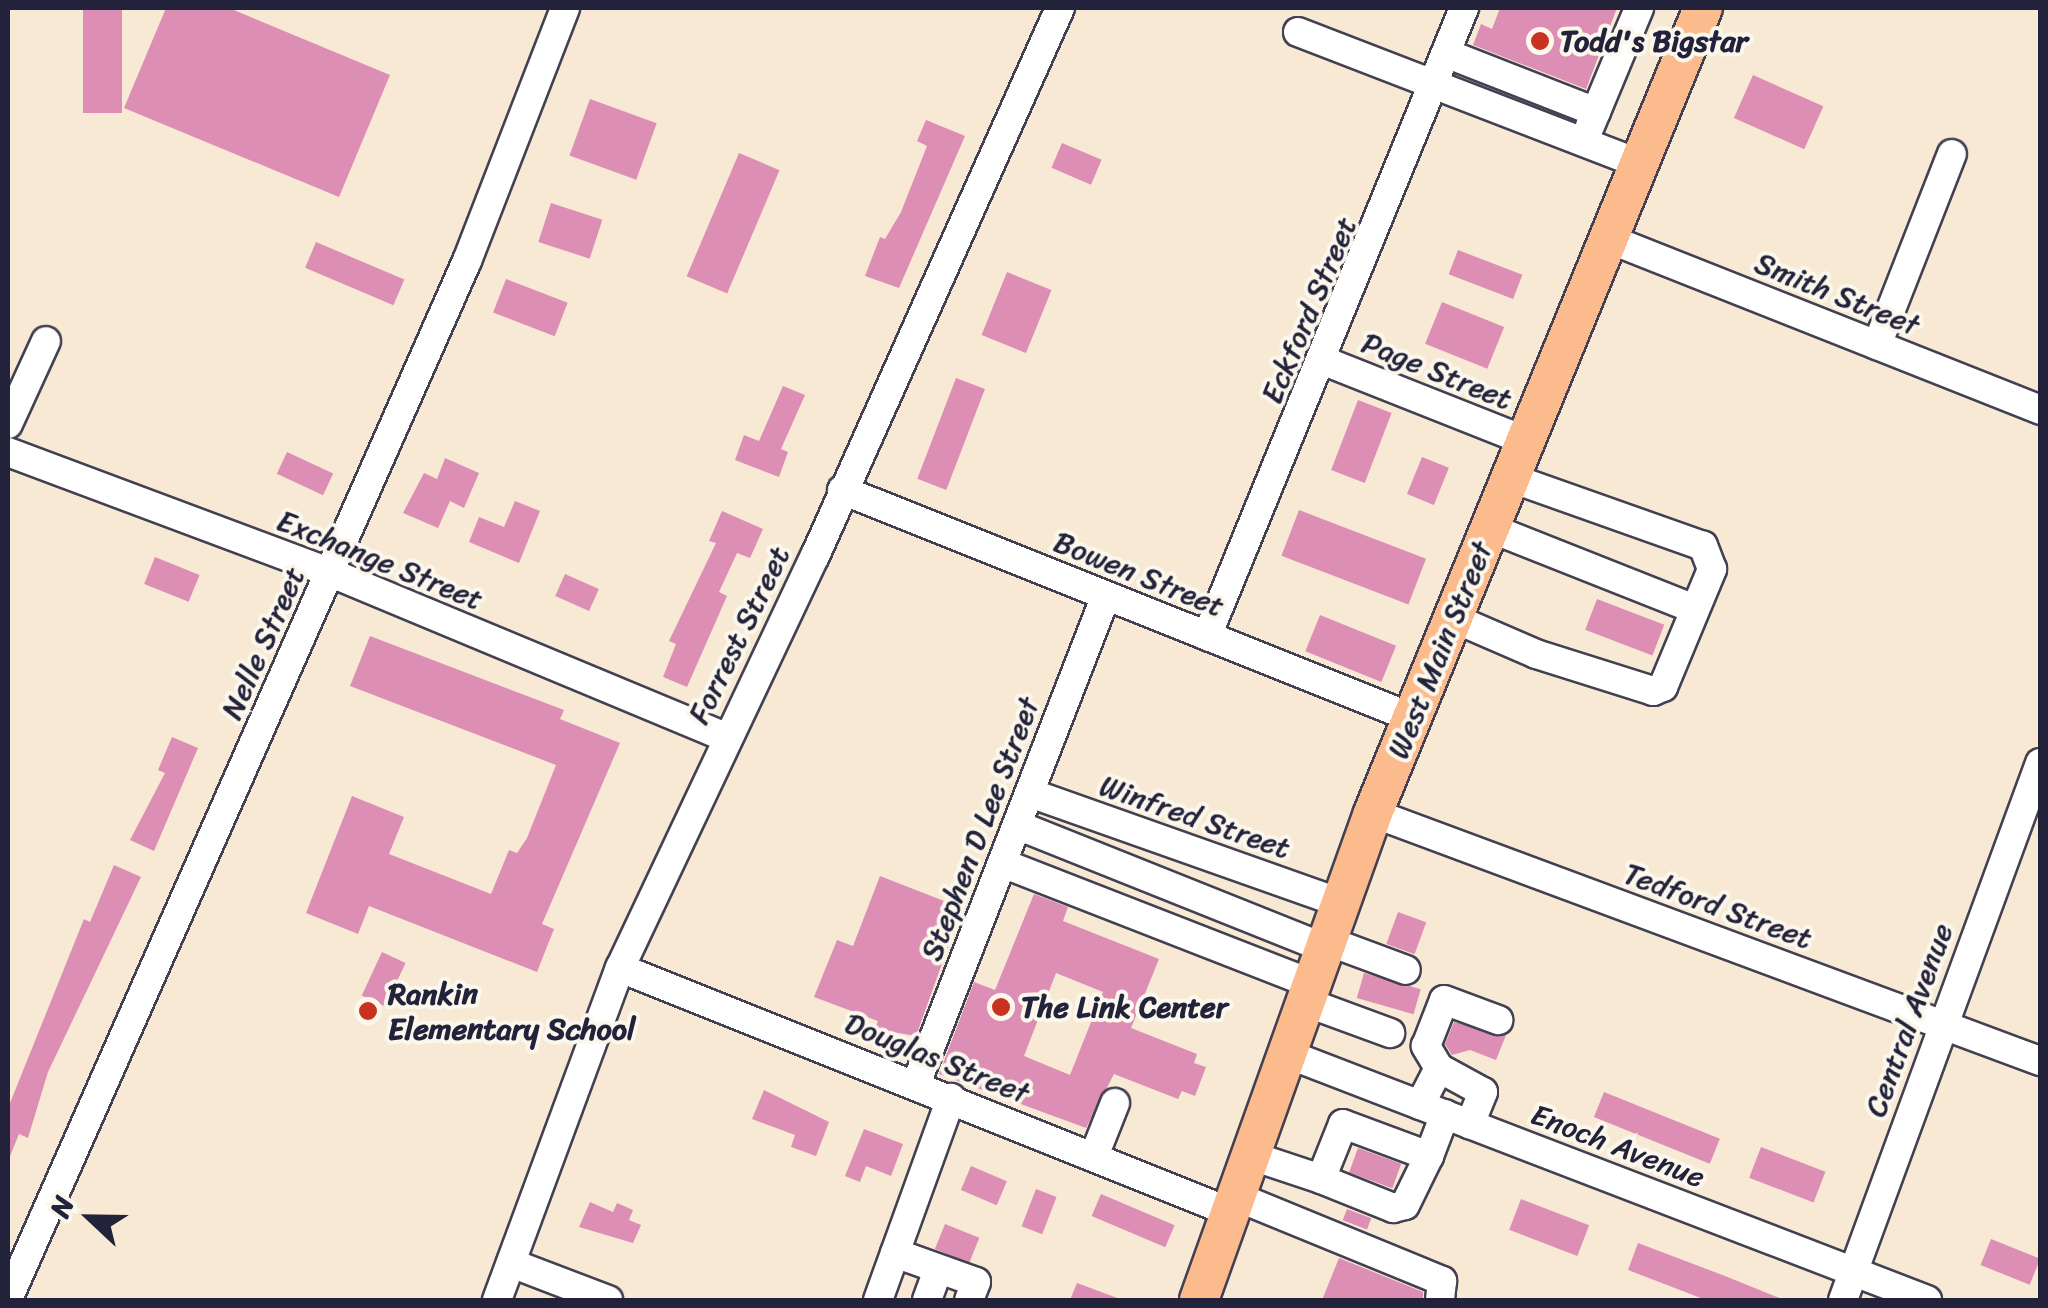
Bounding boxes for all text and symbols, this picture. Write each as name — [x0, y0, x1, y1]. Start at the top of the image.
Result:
place label: Todd's Bigstar — [1560, 23, 1748, 59]
marker: Todd's Bigstar — [1529, 30, 1551, 52]
street label: Eckford Street — [1254, 211, 1364, 409]
street label: Smith Street — [1750, 245, 1924, 343]
street label: Page Street — [1357, 325, 1517, 417]
street label: Exchange Street — [272, 502, 488, 618]
street label: Bowen Street — [1048, 523, 1230, 625]
street label: West Main Street — [1380, 536, 1500, 764]
street label: Forrest Street — [681, 541, 797, 729]
street label: Nelle Street — [213, 561, 313, 725]
street label: Stephen D Lee Street — [912, 690, 1048, 968]
street label: Winfred Street — [1095, 768, 1295, 866]
street label: Tedford Street — [1619, 855, 1817, 957]
street label: Central Avenue — [1857, 919, 1961, 1121]
place label: Rankin Elementary School — [388, 976, 636, 1046]
place label: The Link Center — [1021, 989, 1230, 1025]
marker: The Link Center — [990, 996, 1012, 1018]
marker: Rankin Elementary School — [357, 1000, 379, 1022]
street label: Douglas Street — [840, 1005, 1034, 1111]
street label: Enoch Avenue — [1526, 1097, 1710, 1195]
north arrow — [40, 1168, 140, 1268]
text: N — [35, 1188, 88, 1225]

